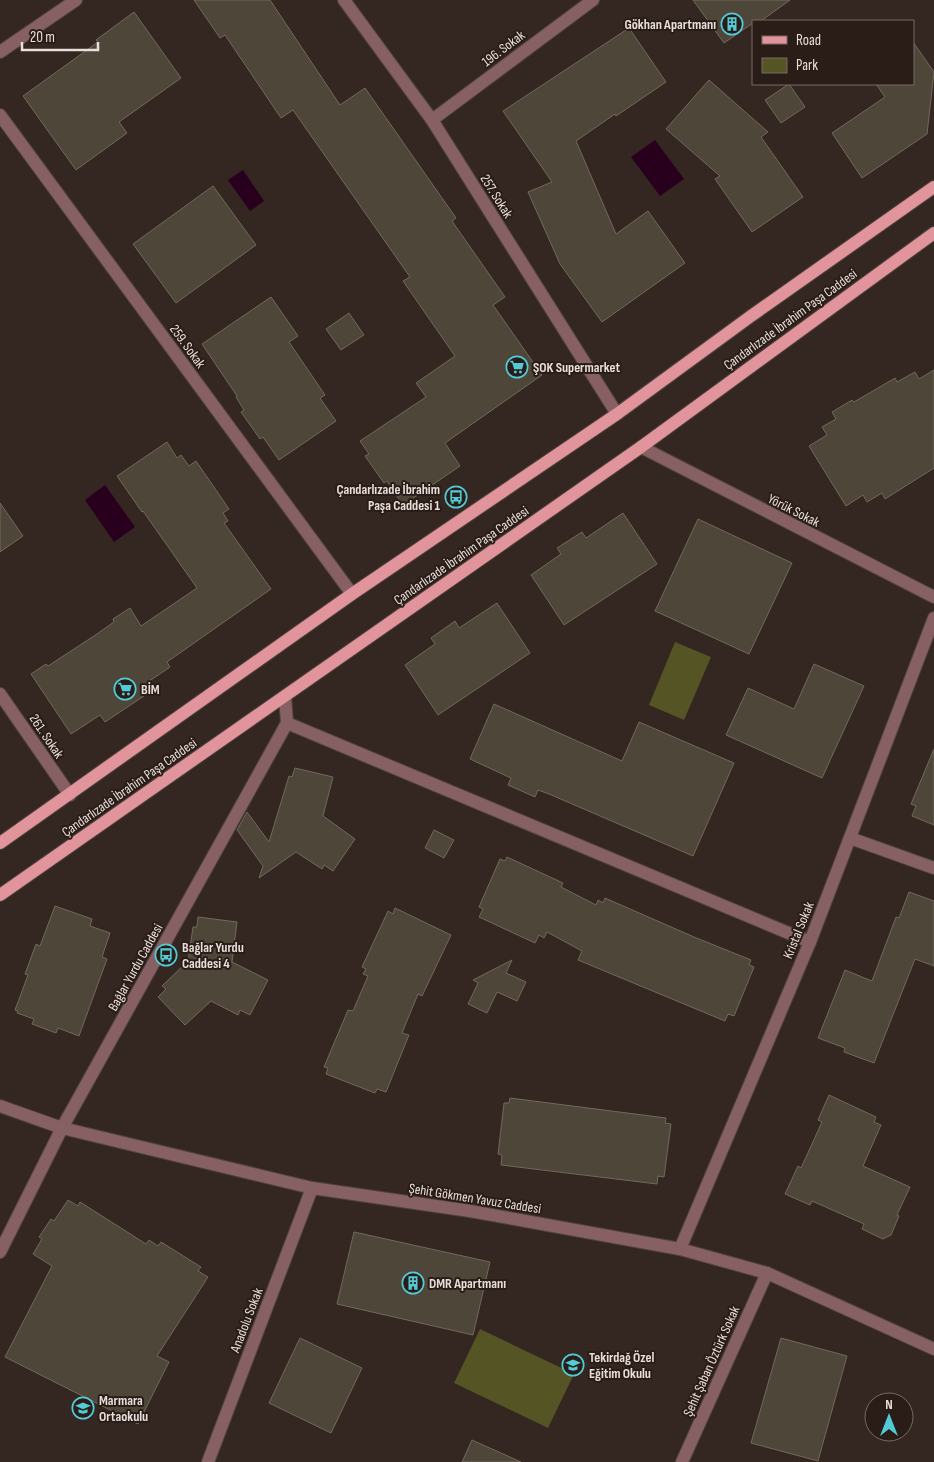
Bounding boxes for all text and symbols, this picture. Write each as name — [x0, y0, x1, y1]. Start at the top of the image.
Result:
building icon: Gökhan Apartmanı — [720, 12, 744, 36]
place label: Gökhan Apartmanı — [624, 16, 716, 33]
scale bar — [22, 20, 99, 52]
legend — [752, 20, 914, 85]
street label: 196. Sokak — [478, 26, 529, 70]
text: 20 m — [30, 28, 55, 47]
text: Road — [796, 31, 821, 50]
text: Park — [796, 56, 818, 75]
street label: 257. Sokak — [477, 171, 517, 222]
street label: Çandarlızade İbrahim Paşa Caddesi — [720, 265, 860, 374]
street label: 259. Sokak — [166, 321, 210, 372]
supermarket icon: ŞOK Supermarket — [505, 355, 529, 379]
place label: ŞOK Supermarket — [533, 359, 620, 376]
place label: Çandarlızade İbrahim Paşa Caddesi 1 — [336, 481, 441, 514]
bus stop icon: Çandarlızade İbrahim Paşa Caddesi 1 — [444, 485, 468, 509]
street label: Yörük Sokak — [765, 490, 823, 531]
street label: Çandarlızade İbrahim Paşa Caddesi — [391, 502, 532, 608]
supermarket icon: BİM — [113, 677, 137, 701]
place label: BİM — [141, 681, 160, 698]
street label: 261. Sokak — [26, 711, 68, 762]
street label: Çandarlızade İbrahim Paşa Caddesi — [59, 734, 200, 840]
street label: Kristal Sokak — [779, 898, 818, 961]
street label: Bağlar Yurdu Caddesi — [104, 921, 166, 1014]
place label: Bağlar Yurdu Caddesi 4 — [182, 939, 244, 972]
bus stop icon: Bağlar Yurdu Caddesi 4 — [154, 943, 178, 967]
street label: Şehit Gökmen Yavuz Caddesi — [408, 1180, 542, 1217]
building icon: DMR Apartmanı — [401, 1271, 425, 1295]
place label: DMR Apartmanı — [429, 1275, 506, 1292]
street label: Anadolu Sokak — [226, 1285, 267, 1356]
street label: Şehit Şaban Öztürk Sokak — [679, 1303, 744, 1419]
place label: Tekirdağ Özel Eğitim Okulu — [589, 1349, 654, 1382]
school or university icon: Tekirdağ Özel Eğitim Okulu — [561, 1353, 585, 1377]
place label: Marmara Ortaokulu — [99, 1392, 148, 1425]
north arrow — [864, 1392, 914, 1442]
school or university icon: Marmara Ortaokulu — [71, 1396, 95, 1420]
text: N — [885, 1396, 893, 1413]

